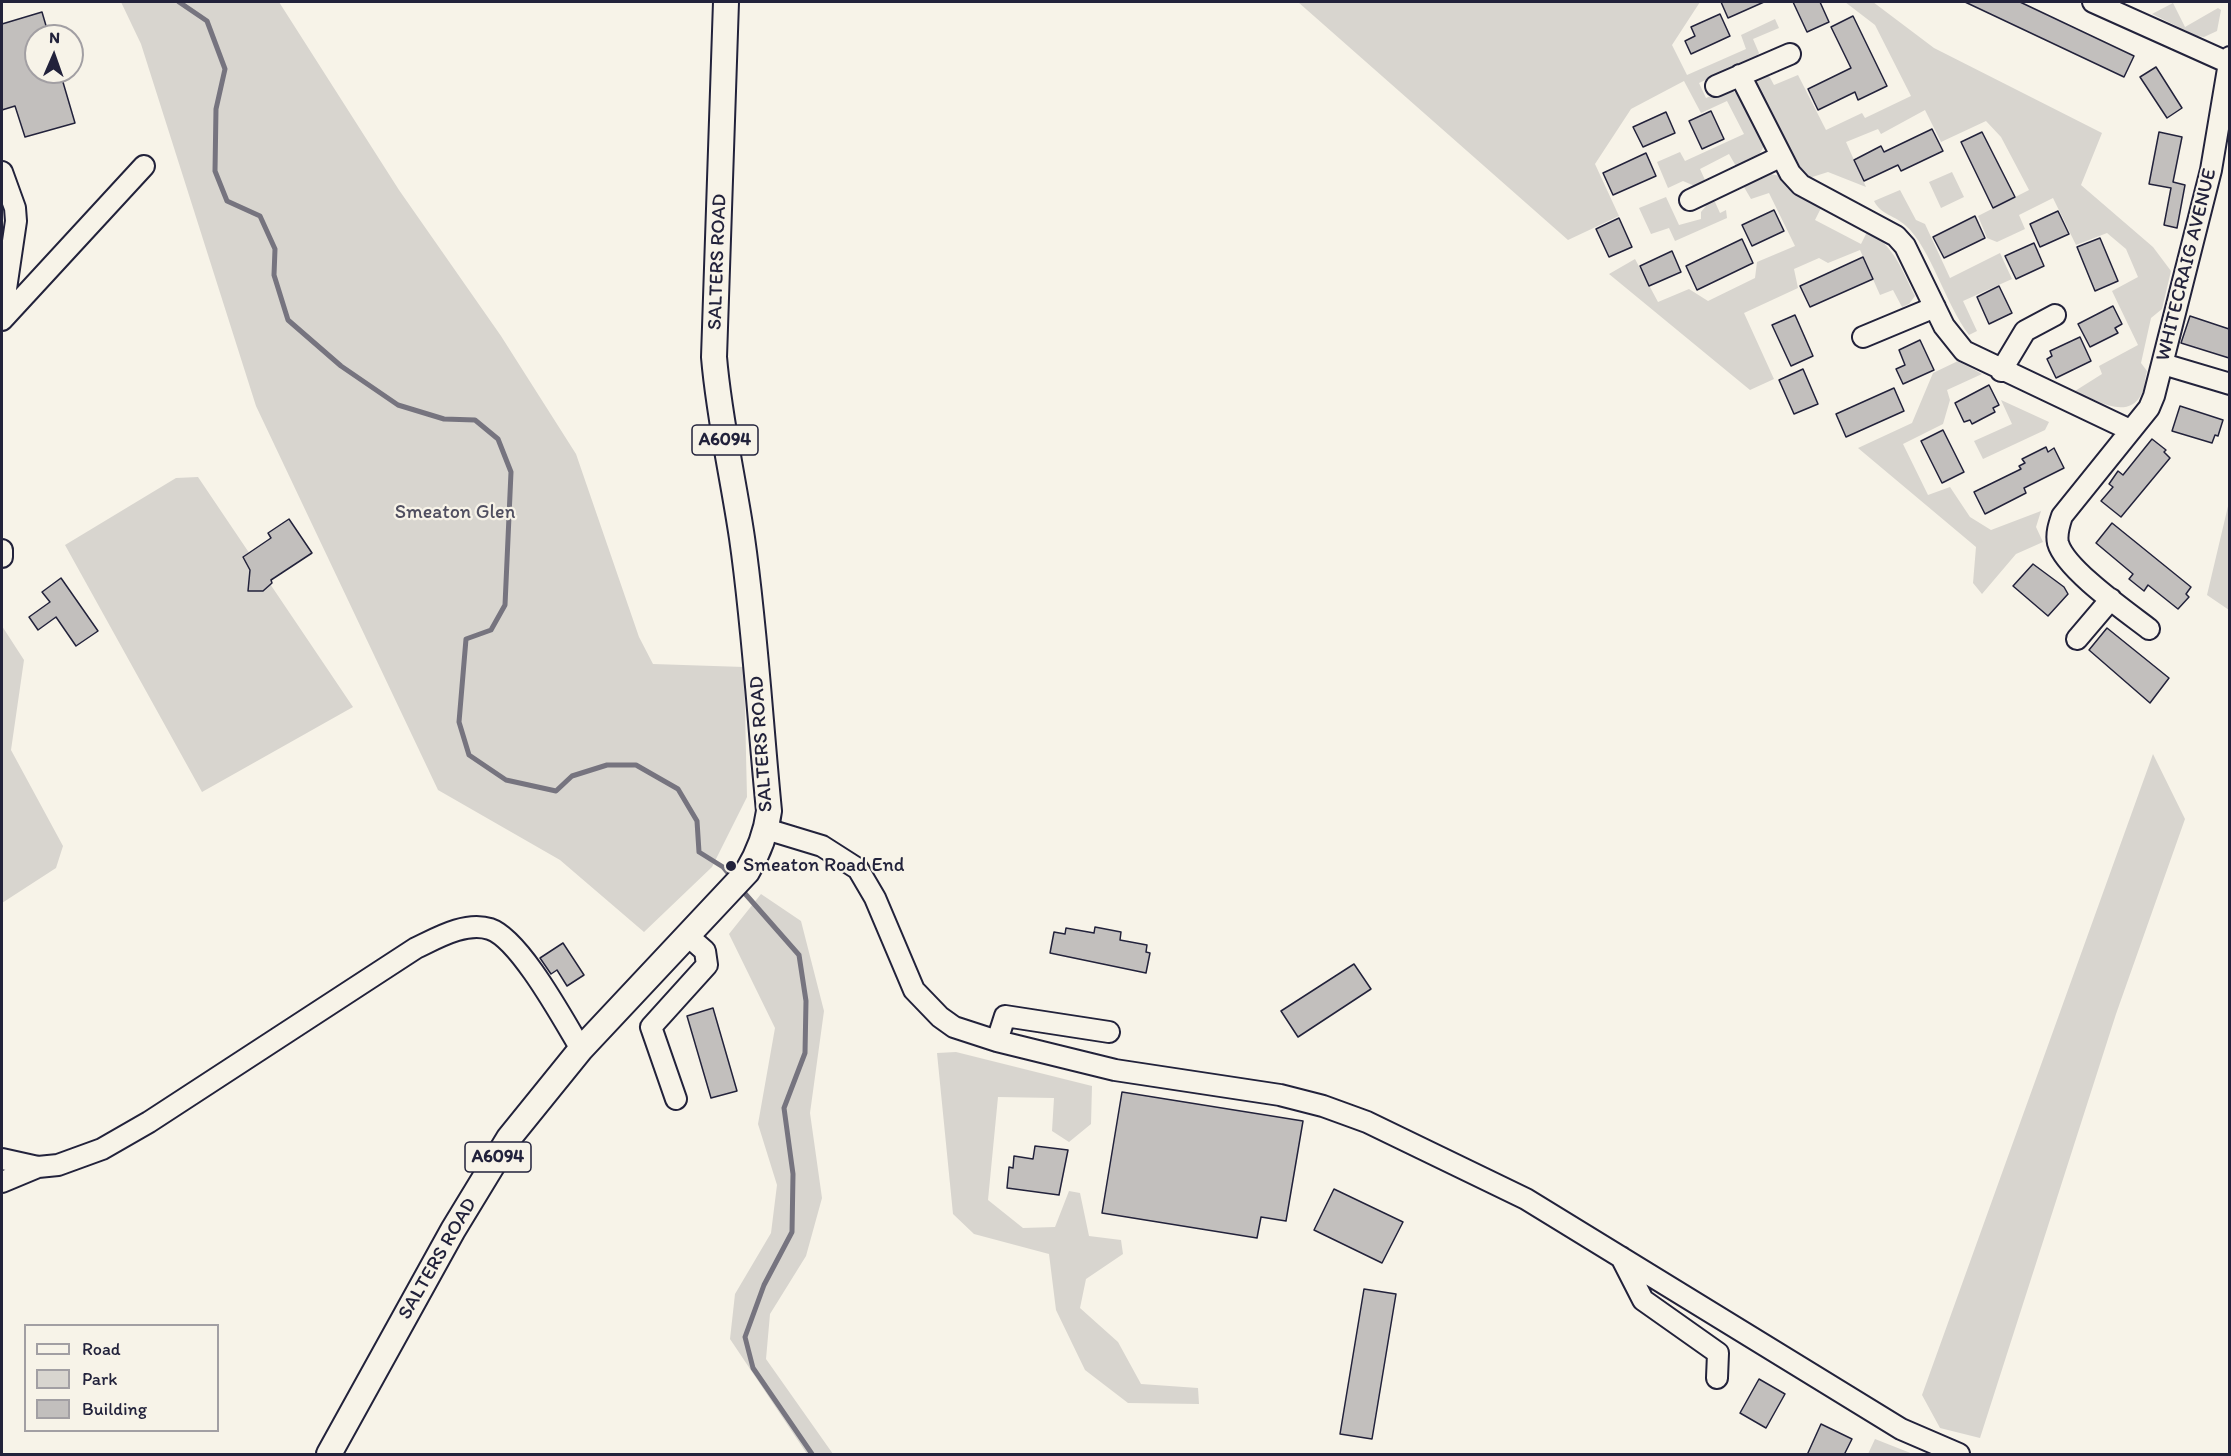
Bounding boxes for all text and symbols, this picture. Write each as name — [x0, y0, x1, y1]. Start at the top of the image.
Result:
north arrow — [24, 24, 84, 84]
text: N — [49, 28, 60, 47]
street label: WHITECRAIG AVENUE — [2151, 166, 2223, 364]
street label: SALTERS ROAD — [704, 193, 732, 331]
road number: A6094 — [692, 425, 758, 455]
park label: Smeaton Glen — [395, 501, 515, 525]
street label: SALTERS ROAD — [745, 675, 779, 813]
place label: Smeaton Road End — [743, 854, 904, 878]
marker: Smeaton Road End — [724, 859, 738, 873]
road number: A6094 — [465, 1142, 531, 1172]
street label: SALTERS ROAD — [394, 1194, 482, 1324]
legend — [24, 1324, 219, 1432]
text: Road — [82, 1338, 121, 1360]
text: Park — [82, 1368, 117, 1390]
text: Building — [82, 1398, 147, 1420]

